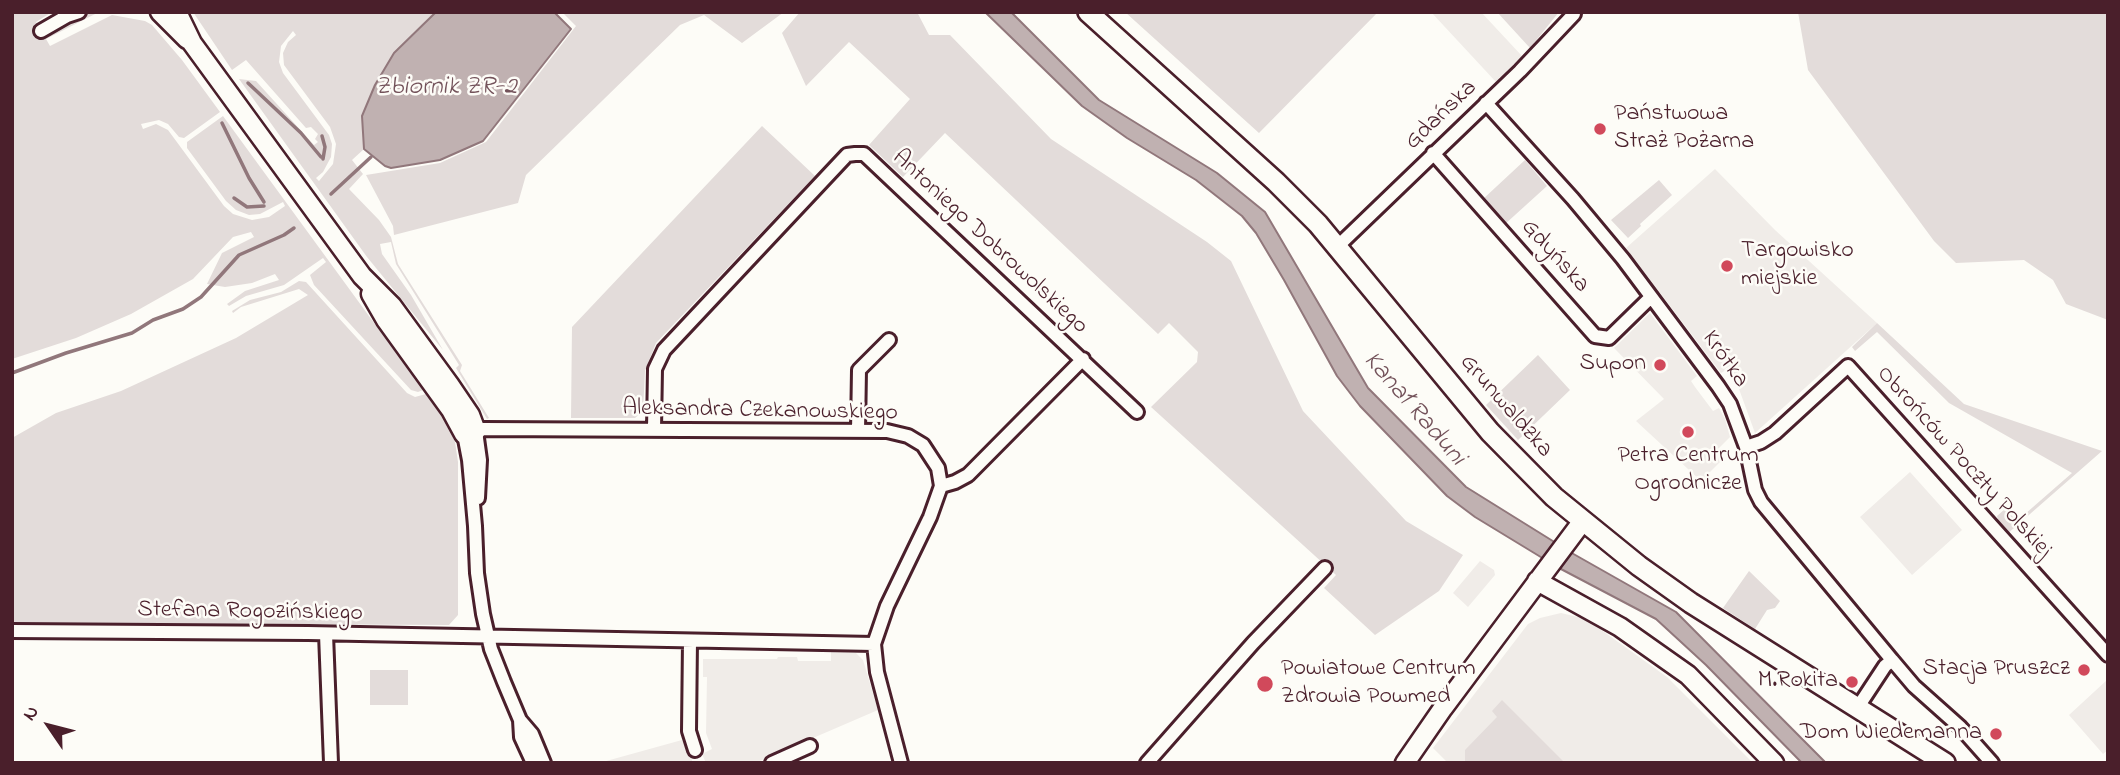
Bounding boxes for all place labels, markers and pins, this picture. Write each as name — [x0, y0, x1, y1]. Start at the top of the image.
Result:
place label: Państwowa Straż Pożarna — [1614, 101, 1754, 157]
marker: Państwowa Straż Pożarna — [1592, 121, 1608, 137]
place label: Targowisko miejskie — [1741, 238, 1854, 294]
marker: Targowisko miejskie — [1719, 258, 1735, 274]
place label: Supon — [1580, 351, 1646, 379]
marker: Supon — [1652, 357, 1668, 373]
marker: Petra Centrum Ogrodnicze — [1680, 424, 1696, 440]
place label: Petra Centrum Ogrodnicze — [1617, 443, 1759, 499]
place label: Powiatowe Centrum Zdrowia Powmed — [1281, 656, 1476, 712]
place label: Stacja Pruszcz — [1923, 656, 2070, 684]
marker: Stacja Pruszcz — [2076, 662, 2092, 678]
place label: M.Rokita — [1758, 668, 1838, 696]
marker: Powiatowe Centrum Zdrowia Powmed — [1255, 674, 1275, 694]
marker: M.Rokita — [1844, 674, 1860, 690]
place label: Dom Wiedemanna — [1800, 720, 1982, 748]
marker: Dom Wiedemanna — [1988, 726, 2004, 742]

